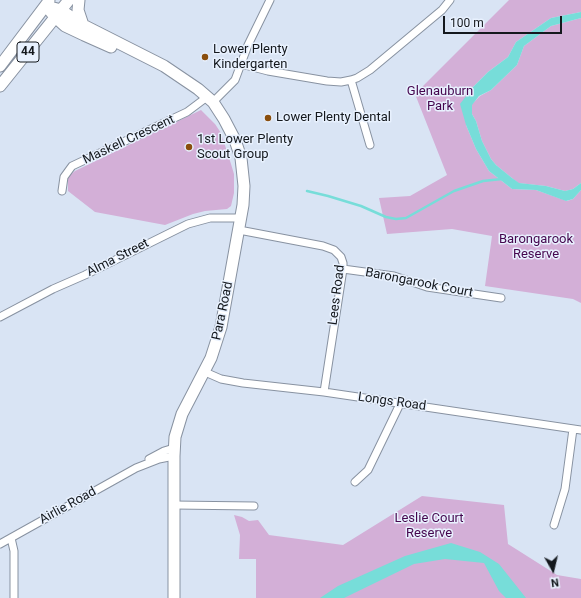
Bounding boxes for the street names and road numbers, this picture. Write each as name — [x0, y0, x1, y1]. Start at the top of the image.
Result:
road number: 44 — [17, 42, 39, 62]
street label: Maskell Crescent — [81, 112, 177, 168]
street label: Alma Street — [84, 236, 152, 280]
street label: Lees Road — [326, 264, 348, 326]
street label: Barongarook Court — [364, 265, 474, 301]
street label: Para Road — [209, 280, 237, 342]
street label: Longs Road — [357, 389, 427, 415]
street label: Airlie Road — [37, 484, 99, 528]

